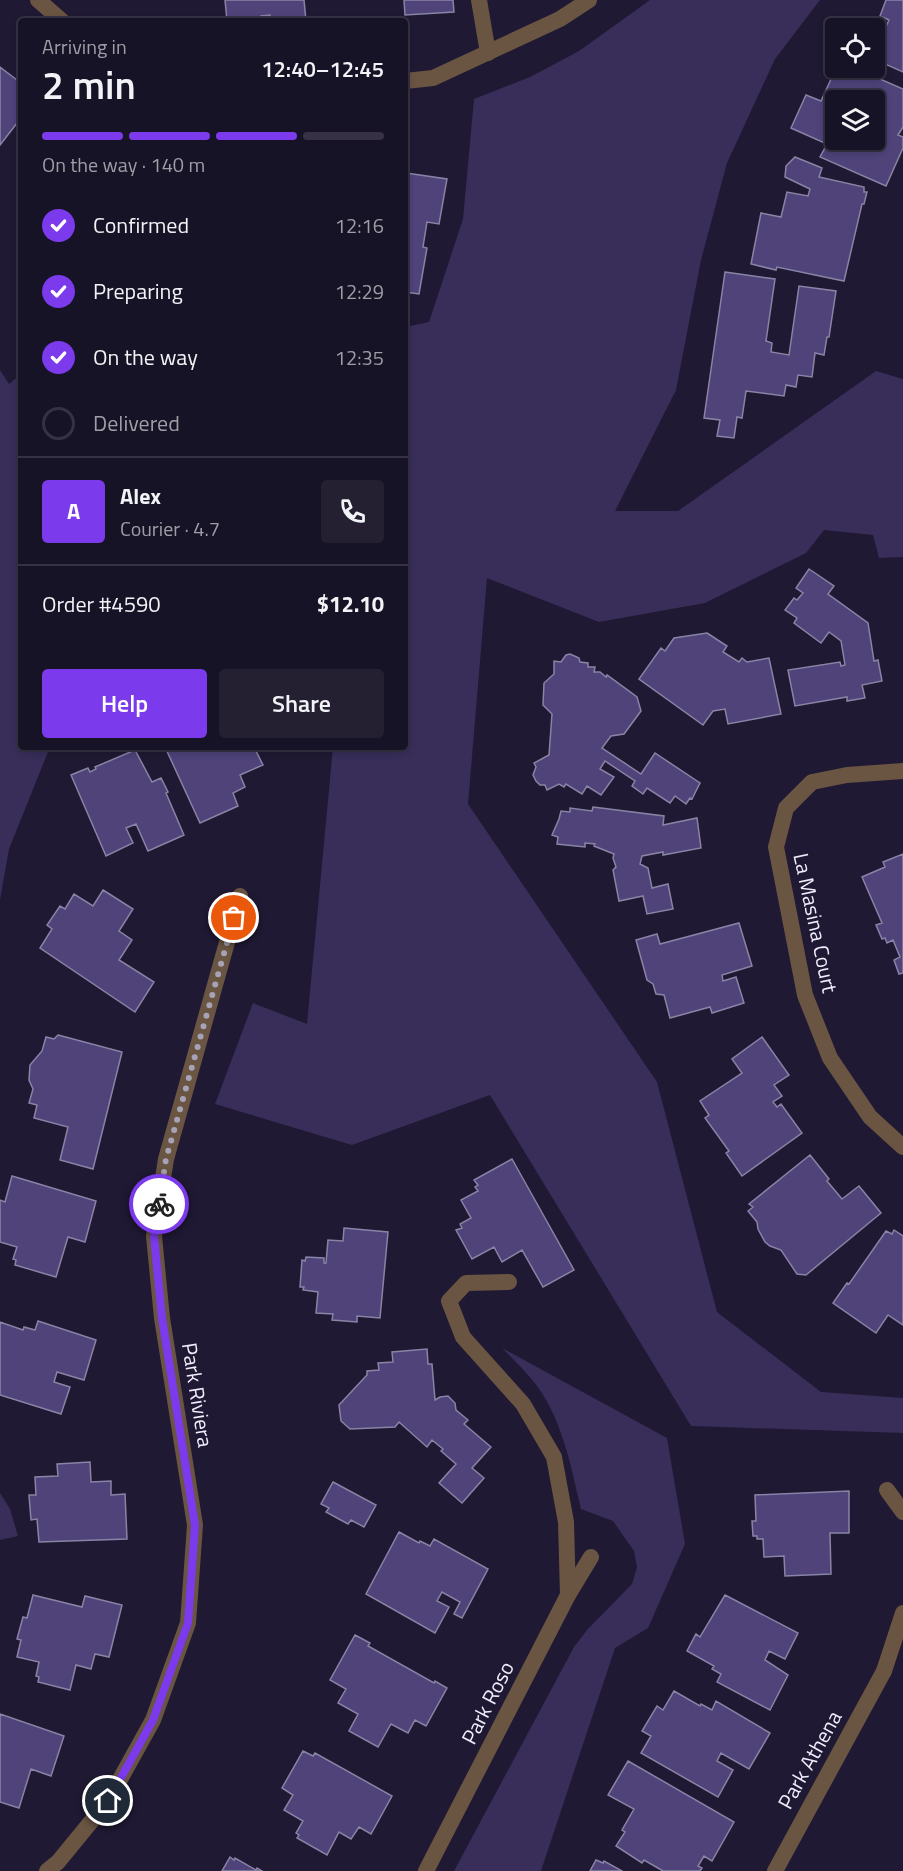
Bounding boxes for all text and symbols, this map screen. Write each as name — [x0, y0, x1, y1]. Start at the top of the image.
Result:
map controls — [825, 18, 885, 150]
button: locate — [825, 18, 885, 78]
text: Arriving in — [42, 31, 127, 62]
text: 12:40–12:45 — [261, 52, 384, 86]
text: 2 min — [42, 55, 136, 114]
button: layers — [825, 90, 885, 150]
text: On the way · 140 m — [42, 149, 205, 180]
text: Confirmed — [93, 208, 189, 242]
icon: check — [42, 209, 75, 242]
text: 12:16 — [335, 210, 384, 241]
text: Preparing — [93, 274, 183, 308]
icon: check — [42, 275, 75, 308]
text: 12:29 — [335, 276, 384, 307]
text: On the way — [93, 340, 198, 374]
icon: check — [42, 341, 75, 374]
text: 12:35 — [335, 342, 384, 373]
text: Delivered — [93, 406, 180, 440]
text: Alex — [120, 479, 161, 513]
button: phone — [321, 480, 384, 543]
text: A — [67, 494, 80, 528]
text: Courier · 4.7 — [120, 513, 220, 544]
text: Order #4590 — [42, 587, 161, 621]
text: $12.10 — [317, 587, 384, 621]
button: Help — [42, 669, 207, 738]
button: Share — [219, 669, 384, 738]
street label: La Masina Court — [786, 850, 847, 996]
pin — [208, 892, 259, 943]
icon: bag — [217, 901, 250, 934]
courier — [129, 1174, 189, 1234]
icon: bike — [143, 1188, 176, 1221]
street label: Park Riviera — [174, 1340, 222, 1450]
street label: Park Roso — [453, 1655, 522, 1750]
street label: Park Athena — [769, 1704, 850, 1815]
pin — [82, 1775, 133, 1826]
icon: home — [91, 1784, 124, 1817]

